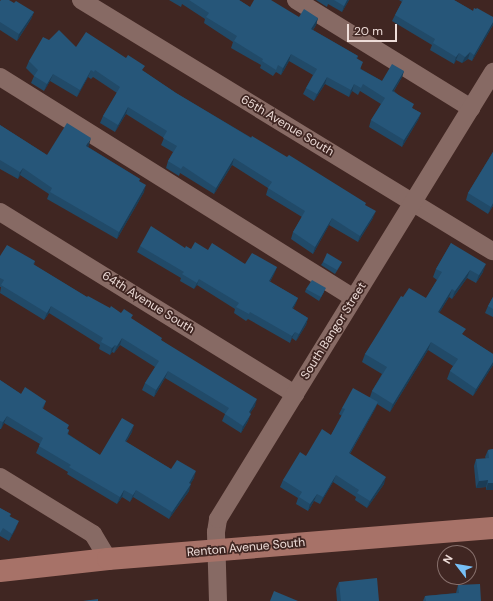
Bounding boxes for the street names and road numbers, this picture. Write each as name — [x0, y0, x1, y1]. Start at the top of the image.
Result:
street label: 65th Avenue South — [238, 93, 336, 159]
street label: 64th Avenue South — [99, 269, 197, 337]
street label: South Bangor Street — [298, 280, 370, 382]
street label: Renton Avenue South — [186, 536, 306, 560]

